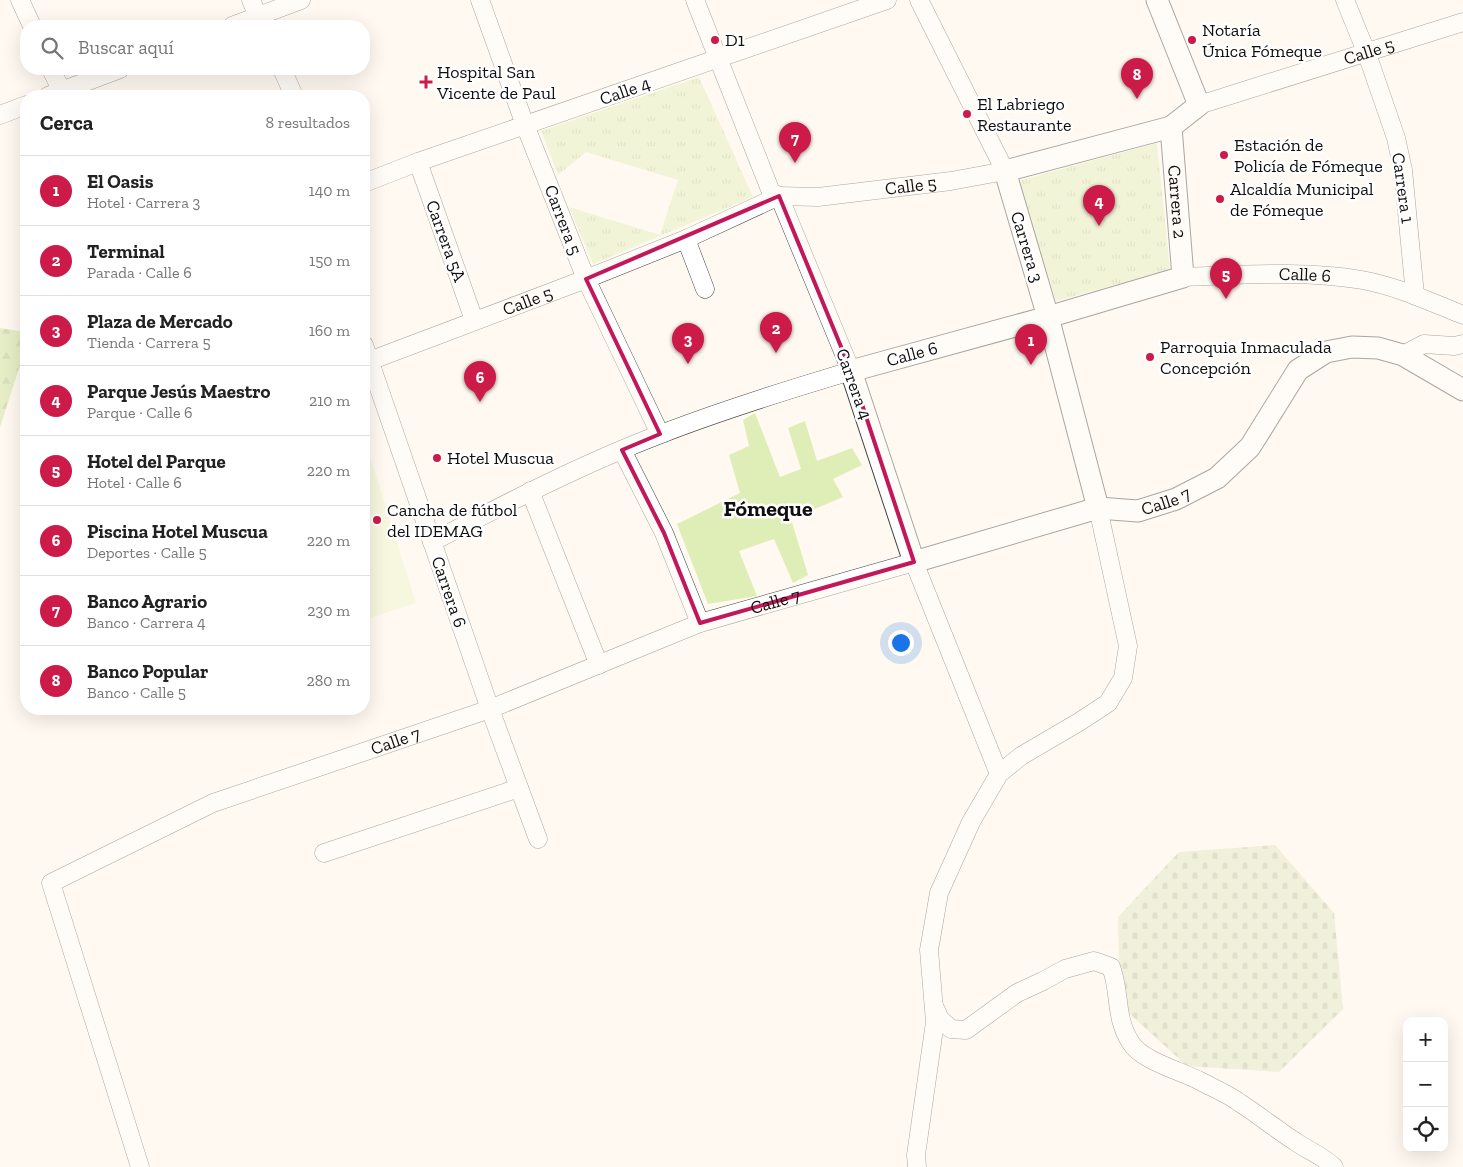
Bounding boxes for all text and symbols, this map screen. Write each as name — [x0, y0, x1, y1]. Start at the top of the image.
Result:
place label: Notaría Única Fómeque — [1202, 19, 1322, 62]
search box — [20, 20, 370, 75]
place label: D1 — [725, 29, 745, 51]
street label: Calle 5 — [1341, 33, 1397, 70]
icon: search — [38, 34, 66, 62]
marker: D1 — [709, 34, 721, 46]
marker: Notaría Única Fómeque — [1186, 34, 1198, 46]
text: Buscar aquí — [78, 36, 174, 59]
pin: 8 — [1121, 58, 1153, 99]
place label: Hospital San Vicente de Paul — [436, 61, 556, 104]
street label: Calle 4 — [597, 72, 654, 110]
marker: Hospital San Vicente de Paul — [419, 75, 433, 89]
place label: El Labriego Restaurante — [977, 93, 1071, 136]
marker: El Labriego Restaurante — [961, 108, 973, 120]
text: Cerca — [40, 110, 93, 135]
text: 8 resultados — [266, 113, 350, 132]
pin: 7 — [779, 122, 811, 163]
place label: Estación de Policía de Fómeque — [1234, 134, 1383, 177]
marker: Estación de Policía de Fómeque — [1218, 149, 1230, 161]
street label: Carrera 1 — [1387, 151, 1419, 225]
street label: Carrera 2 — [1163, 164, 1191, 239]
text: El Oasis — [87, 170, 154, 193]
street label: Calle 5 — [884, 172, 938, 200]
place label: Alcaldía Municipal de Fómeque — [1230, 178, 1374, 221]
text: 1 — [53, 181, 59, 200]
text: 140 m — [309, 181, 350, 200]
street label: Carrera 5 — [540, 182, 586, 258]
pin: 4 — [1083, 185, 1115, 226]
text: Hotel · Carrera 3 — [87, 193, 200, 212]
marker: Alcaldía Municipal de Fómeque — [1214, 193, 1226, 205]
street label: Carrera 5A — [421, 197, 471, 285]
street label: Carrera 3 — [1006, 209, 1048, 285]
text: Terminal — [87, 240, 165, 263]
text: 2 — [52, 251, 60, 270]
text: 150 m — [309, 251, 350, 270]
pin: 5 — [1210, 258, 1242, 299]
text: Parada · Calle 6 — [87, 263, 192, 282]
street label: Calle 6 — [1279, 263, 1332, 287]
street label: Calle 5 — [500, 282, 556, 321]
text: Plaza de Mercado — [87, 310, 233, 333]
pin: 2 — [760, 312, 792, 353]
text: 3 — [52, 321, 60, 340]
text: 160 m — [309, 321, 350, 340]
pin: 3 — [672, 323, 704, 364]
pin: 1 — [1015, 324, 1047, 365]
text: Tienda · Carrera 5 — [87, 333, 211, 352]
place label: Parroquia Inmaculada Concepción — [1160, 336, 1332, 379]
street label: Calle 6 — [884, 337, 940, 371]
street label: Carrera 4 — [831, 345, 877, 423]
marker: Parroquia Inmaculada Concepción — [1144, 351, 1156, 363]
pin: 6 — [464, 361, 496, 402]
text: Parque Jesús Maestro — [87, 380, 271, 403]
text: 4 — [51, 391, 61, 410]
text: 210 m — [309, 391, 350, 410]
text: Parque · Calle 6 — [87, 403, 193, 422]
place label: Hotel Muscua — [447, 447, 554, 469]
text: Hotel del Parque — [87, 450, 226, 473]
marker: Hotel Muscua — [431, 452, 443, 464]
text: 5 — [52, 461, 60, 480]
text: 220 m — [307, 461, 350, 480]
text: Hotel · Calle 6 — [87, 473, 182, 492]
street label: Calle 7 — [1138, 482, 1195, 520]
district label: Fómeque — [723, 495, 813, 522]
place label: Cancha de fútbol del IDEMAG — [387, 499, 518, 542]
marker: Cancha de fútbol del IDEMAG — [371, 514, 383, 526]
text: Piscina Hotel Muscua — [87, 520, 268, 543]
text: 6 — [52, 531, 60, 550]
text: 220 m — [307, 531, 350, 550]
text: Deportes · Calle 5 — [87, 543, 207, 562]
street label: Carrera 6 — [427, 554, 471, 630]
street label: Calle 7 — [748, 584, 803, 619]
text: Banco Agrario — [87, 590, 207, 613]
text: 7 — [52, 601, 60, 620]
text: 230 m — [307, 601, 350, 620]
text: Banco · Carrera 4 — [87, 613, 206, 632]
your location — [888, 630, 914, 656]
text: Banco Popular — [87, 660, 208, 683]
text: 8 — [52, 671, 60, 690]
text: 280 m — [306, 671, 350, 690]
text: Banco · Calle 5 — [87, 683, 186, 702]
street label: Calle 7 — [368, 722, 424, 760]
map controls — [1403, 1017, 1448, 1152]
button: + — [1403, 1017, 1448, 1062]
button: − — [1403, 1062, 1448, 1107]
button: locate — [1403, 1107, 1448, 1152]

